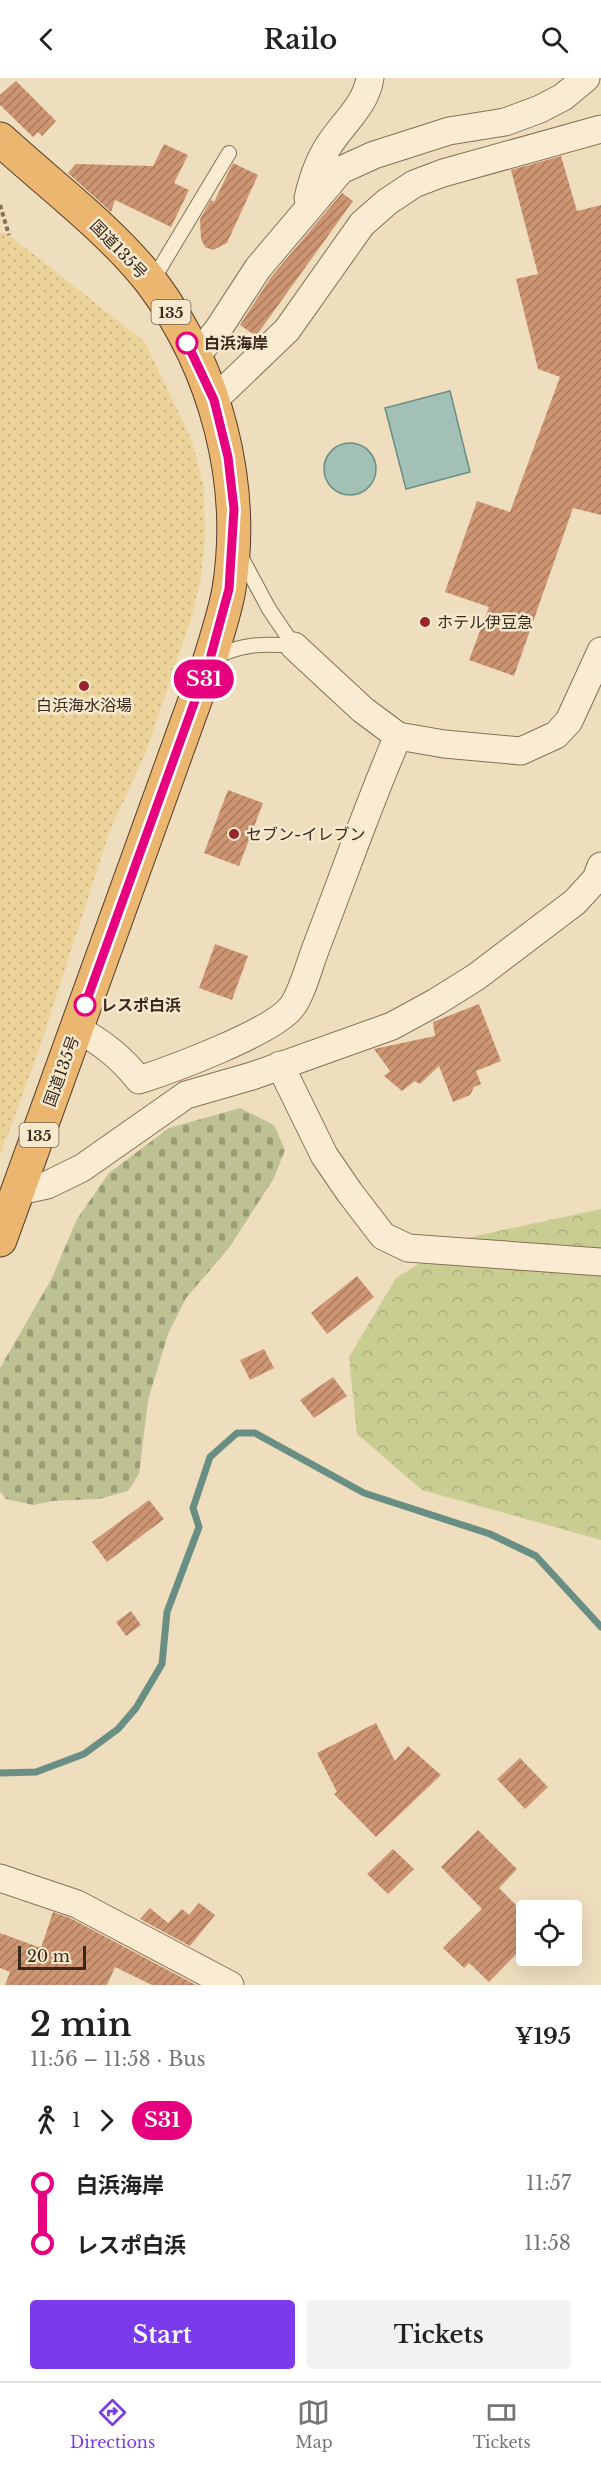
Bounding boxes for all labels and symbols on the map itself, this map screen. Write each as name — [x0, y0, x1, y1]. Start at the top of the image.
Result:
street label: 国道135号 — [86, 215, 152, 283]
road number: 135 — [152, 300, 190, 324]
marker: 白浜海岸 — [176, 332, 198, 354]
place label: 白浜海岸 — [204, 333, 268, 353]
place label: ホテル伊豆急 — [437, 612, 533, 632]
marker: ホテル伊豆急 — [418, 615, 432, 629]
line badge: S31 — [170, 660, 238, 698]
marker: 白浜海水浴場 — [77, 679, 91, 693]
place label: 白浜海水浴場 — [36, 695, 132, 715]
place label: セブン-イレブン — [246, 824, 365, 844]
marker: セブン-イレブン — [227, 827, 241, 841]
marker: レスポ白浜 — [74, 994, 96, 1016]
place label: レスポ白浜 — [101, 995, 181, 1015]
street label: 国道135号 — [39, 1033, 83, 1109]
road number: 135 — [20, 1123, 58, 1147]
scale bar — [18, 1943, 86, 1970]

